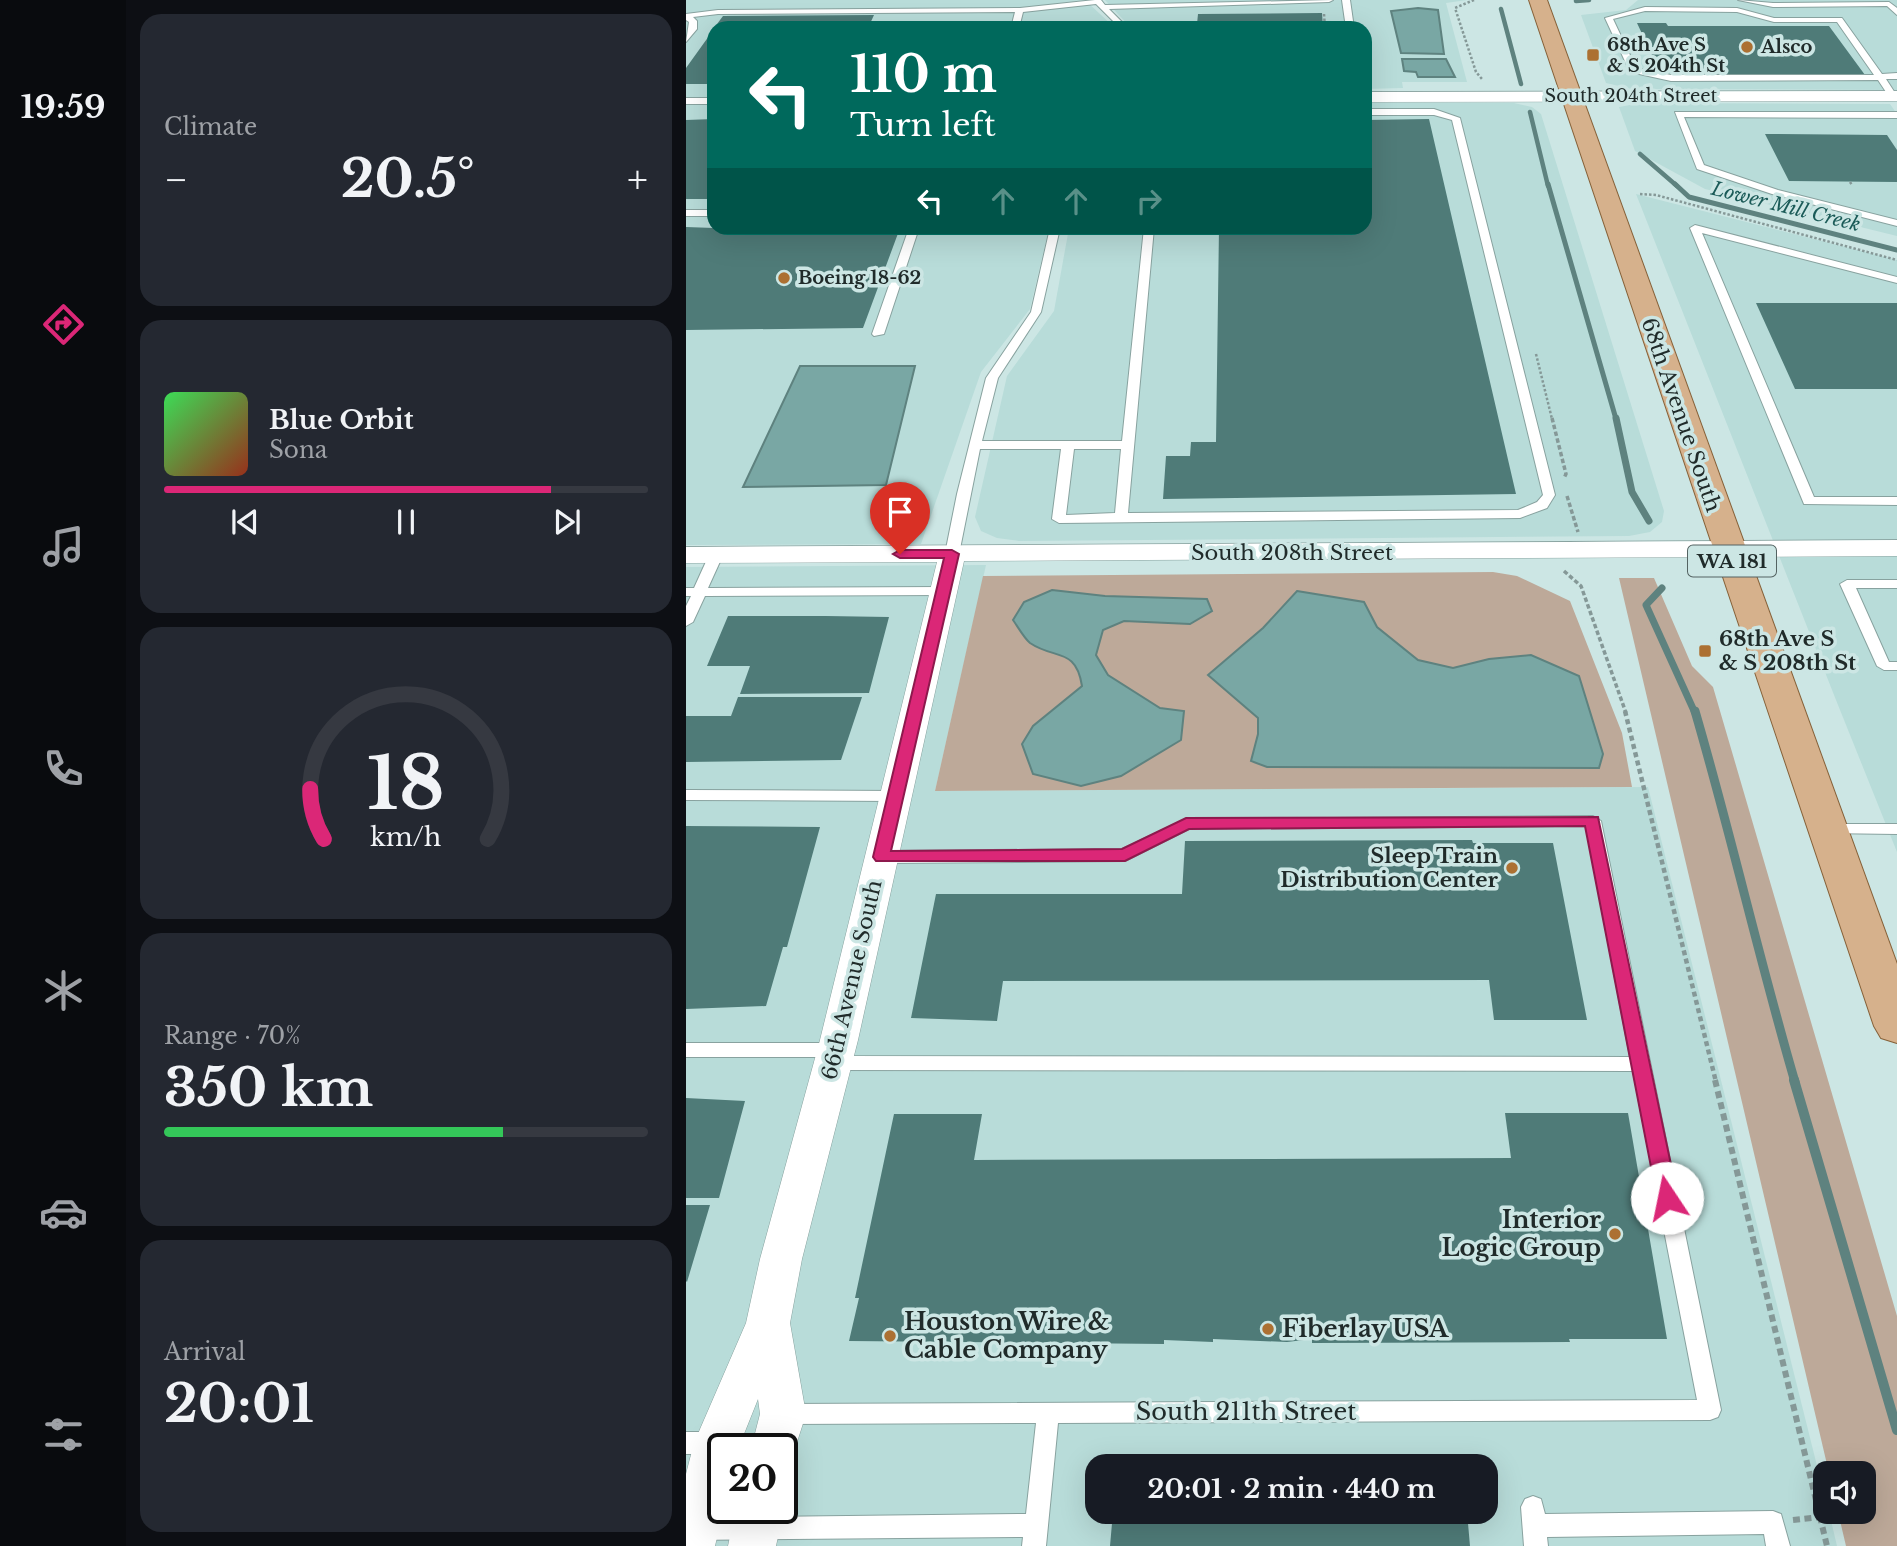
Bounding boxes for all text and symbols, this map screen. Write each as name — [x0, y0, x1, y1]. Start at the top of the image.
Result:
place label: 68th Ave S & S 204th St — [1607, 34, 1725, 77]
place label: Alsco — [1760, 36, 1812, 58]
marker: Alsco — [1739, 39, 1755, 55]
text: 110 m — [850, 44, 997, 105]
marker: 68th Ave S & S 204th St — [1585, 47, 1601, 63]
icon: left — [735, 49, 826, 140]
street label: South 204th Street — [1545, 85, 1718, 107]
text: 19:59 — [20, 87, 106, 127]
text: Turn left — [850, 105, 996, 145]
text: Climate — [164, 113, 257, 141]
text: 20.5° — [341, 147, 475, 211]
text: − — [164, 156, 188, 203]
text: + — [627, 156, 648, 203]
water label: Lower Mill Creek — [1708, 177, 1863, 236]
icon: left — [911, 182, 949, 220]
icon: ahead — [984, 182, 1022, 220]
icon: ahead — [1057, 182, 1095, 220]
icon: right — [1130, 182, 1168, 220]
place label: Boeing 18-62 — [798, 267, 921, 289]
marker: Boeing 18-62 — [776, 270, 792, 286]
icon: directions — [39, 300, 88, 349]
street label: 68th Avenue South — [1636, 315, 1726, 515]
text: Blue Orbit — [269, 404, 414, 436]
text: Sona — [269, 436, 327, 464]
pin — [870, 482, 930, 554]
icon: arrive — [881, 493, 919, 531]
icon: previous — [226, 503, 264, 541]
icon: pause — [387, 503, 425, 541]
icon: next — [548, 503, 586, 541]
icon: music — [39, 522, 88, 571]
street label: South 208th Street — [1191, 540, 1393, 566]
road number: WA 181 — [1688, 546, 1776, 576]
place label: 68th Ave S & S 208th St — [1719, 626, 1856, 676]
marker: 68th Ave S & S 208th St — [1697, 643, 1713, 659]
text: 18 — [367, 738, 445, 829]
icon: phone — [39, 744, 88, 793]
text: km/h — [371, 822, 441, 853]
place label: Sleep Train Distribution Center — [1280, 843, 1499, 893]
marker: Sleep Train Distribution Center — [1504, 860, 1520, 876]
street label: 66th Avenue South — [816, 878, 888, 1082]
icon: climate — [39, 966, 88, 1015]
text: Range · 70% — [164, 1022, 301, 1050]
text: 350 km — [164, 1056, 373, 1120]
position arrow — [1630, 1161, 1704, 1235]
icon: car — [39, 1188, 88, 1237]
place label: Interior Logic Group — [1441, 1205, 1601, 1262]
marker: Interior Logic Group — [1607, 1226, 1623, 1242]
place label: Houston Wire & Cable Company — [904, 1307, 1109, 1364]
place label: Fiberlay USA — [1282, 1314, 1450, 1343]
marker: Fiberlay USA — [1260, 1321, 1276, 1337]
marker: Houston Wire & Cable Company — [882, 1328, 898, 1344]
text: Arrival — [164, 1338, 245, 1366]
text: 20:01 — [164, 1372, 314, 1436]
street label: South 211th Street — [1136, 1397, 1356, 1426]
icon: filters — [39, 1410, 88, 1459]
speed limit sign: 20 — [707, 1433, 798, 1524]
map controls — [1813, 1461, 1876, 1524]
button: sound — [1813, 1461, 1876, 1524]
text: 20:01 · 2 min · 440 m — [1148, 1473, 1435, 1505]

